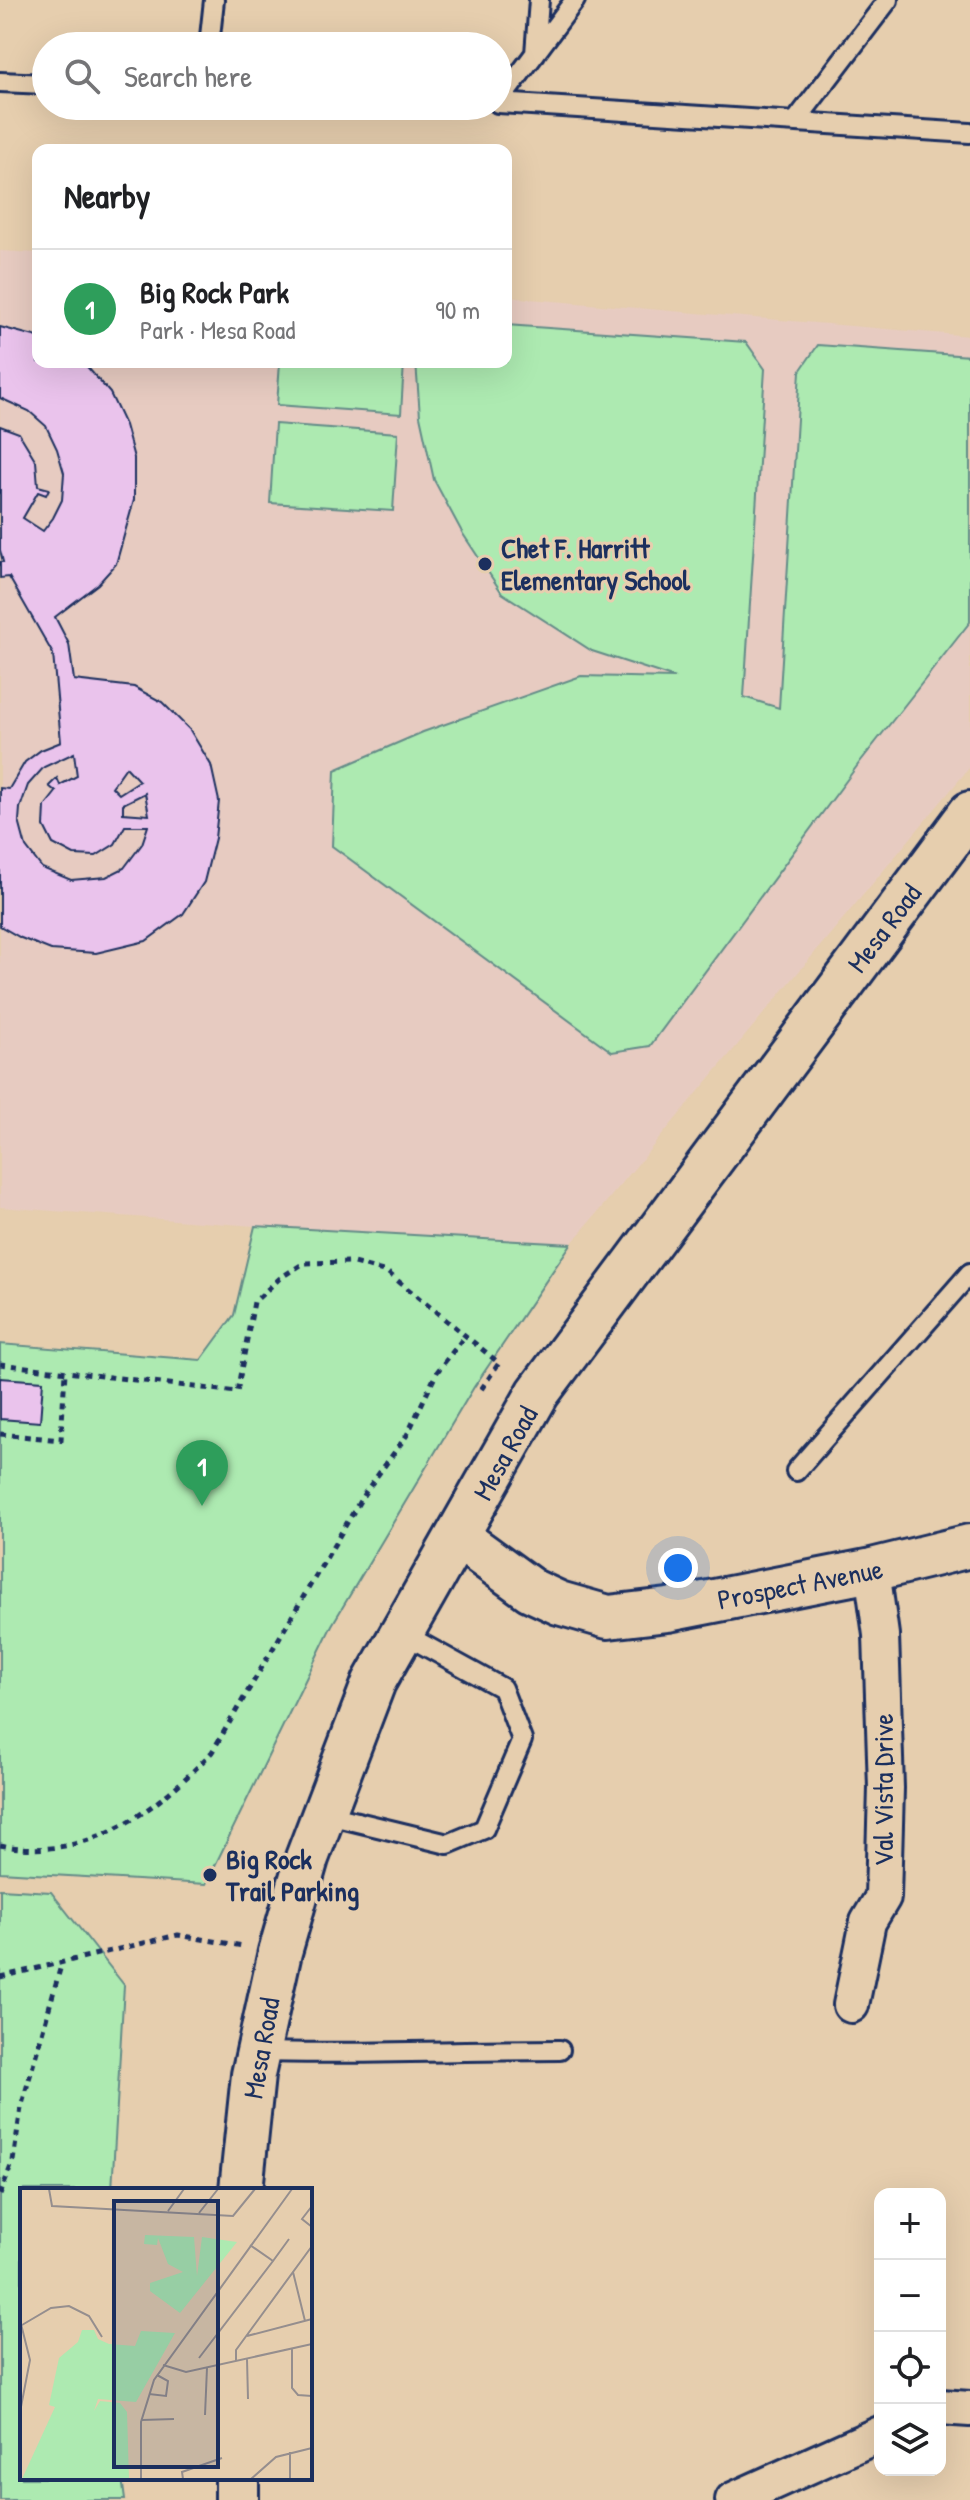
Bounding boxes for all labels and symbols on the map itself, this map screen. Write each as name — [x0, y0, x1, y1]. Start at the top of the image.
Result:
place label: Chet F. Harritt Elementary School — [501, 529, 691, 600]
marker: Chet F. Harritt Elementary School — [476, 555, 494, 573]
street label: Mesa Road — [838, 876, 930, 980]
street label: Mesa Road — [464, 1399, 546, 1507]
pin: 1 — [176, 1440, 228, 1506]
your location — [658, 1548, 698, 1588]
street label: Prospect Avenue — [714, 1549, 886, 1619]
street label: Val Vista Drive — [864, 1713, 902, 1867]
place label: Big Rock Trail Parking — [225, 1840, 359, 1911]
marker: Big Rock Trail Parking — [201, 1866, 219, 1884]
street label: Mesa Road — [233, 1994, 289, 2101]
inset map — [20, 2188, 312, 2480]

